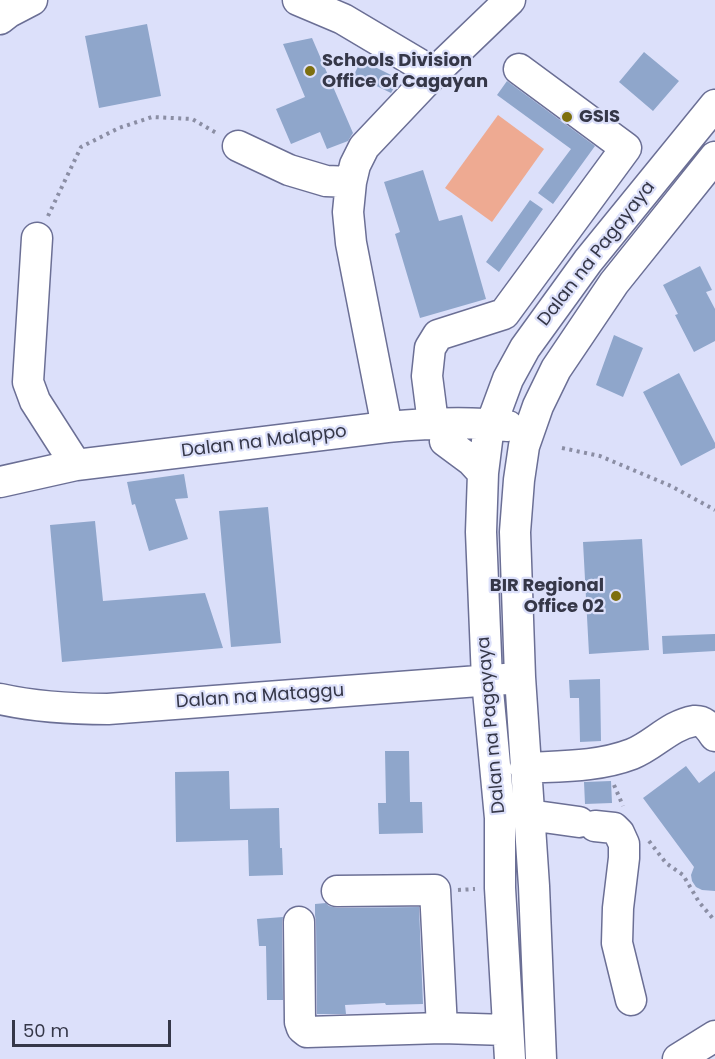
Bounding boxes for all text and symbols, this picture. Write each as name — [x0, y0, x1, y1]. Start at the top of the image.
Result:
place label: Schools Division Office of Cagayan — [322, 50, 488, 92]
marker: Schools Division Office of Cagayan — [303, 64, 317, 78]
place label: GSIS — [579, 106, 620, 128]
marker: GSIS — [560, 110, 574, 124]
street label: Dalan na Pagayaya — [534, 177, 660, 331]
street label: Dalan na Malappo — [180, 421, 348, 463]
place label: BIR Regional Office 02 — [490, 575, 604, 618]
marker: BIR Regional Office 02 — [609, 589, 623, 603]
street label: Dalan na Pagayaya — [473, 635, 511, 815]
street label: Dalan na Mataggu — [175, 680, 345, 714]
scale bar — [15, 1008, 174, 1046]
text: 50 m — [23, 1018, 69, 1043]

